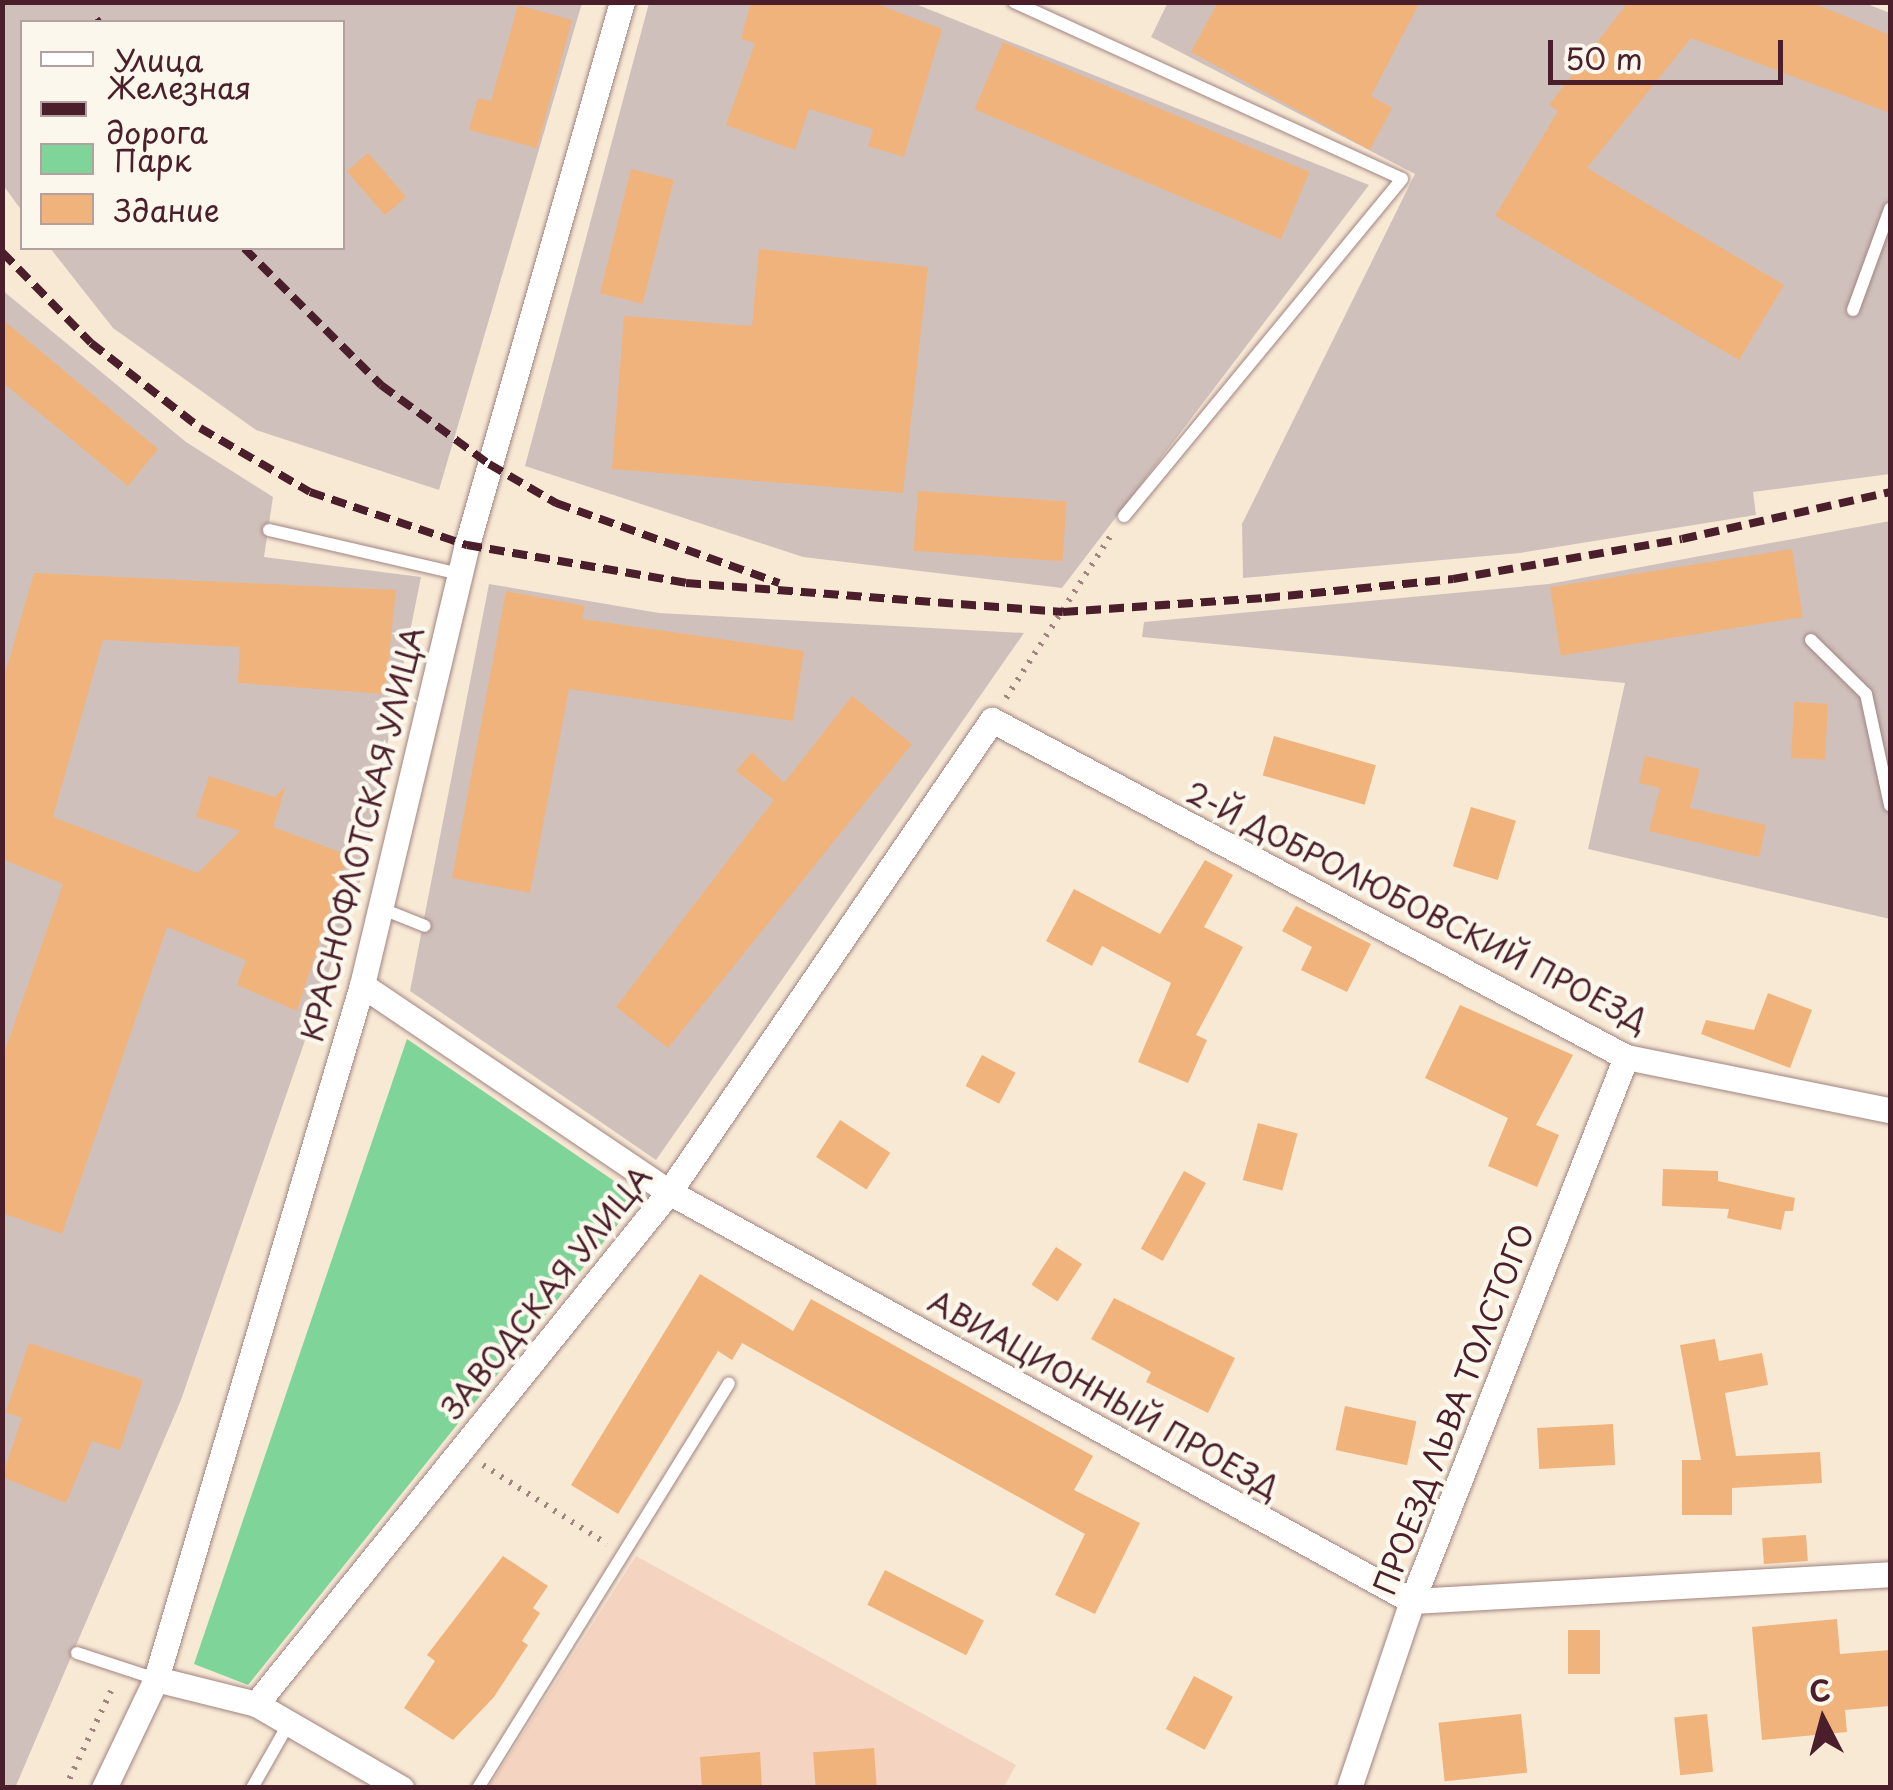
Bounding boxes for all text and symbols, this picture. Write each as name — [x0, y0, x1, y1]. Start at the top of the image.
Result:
legend — [20, 20, 345, 250]
scale bar — [1553, 20, 1788, 82]
text: 50 m — [1565, 35, 1643, 80]
text: Улица — [114, 37, 203, 82]
text: Железная дорога — [107, 64, 252, 154]
text: Парк — [114, 137, 191, 182]
text: Здание — [114, 187, 220, 232]
street label: КРАСНОФЛОТСКАЯ УЛИЦА — [293, 623, 431, 1045]
street label: 2-Й ДОБРОЛЮБОВСКИЙ ПРОЕЗД — [1178, 773, 1656, 1039]
street label: ЗАВОДСКАЯ УЛИЦА — [433, 1159, 659, 1425]
street label: ПРОЕЗД ЛЬВА ТОЛСТОГО — [1366, 1219, 1540, 1599]
street label: АВИАЦИОННЫЙ ПРОЕЗД — [922, 1282, 1286, 1506]
text: С — [1807, 1667, 1833, 1712]
north arrow — [1773, 1670, 1873, 1770]

